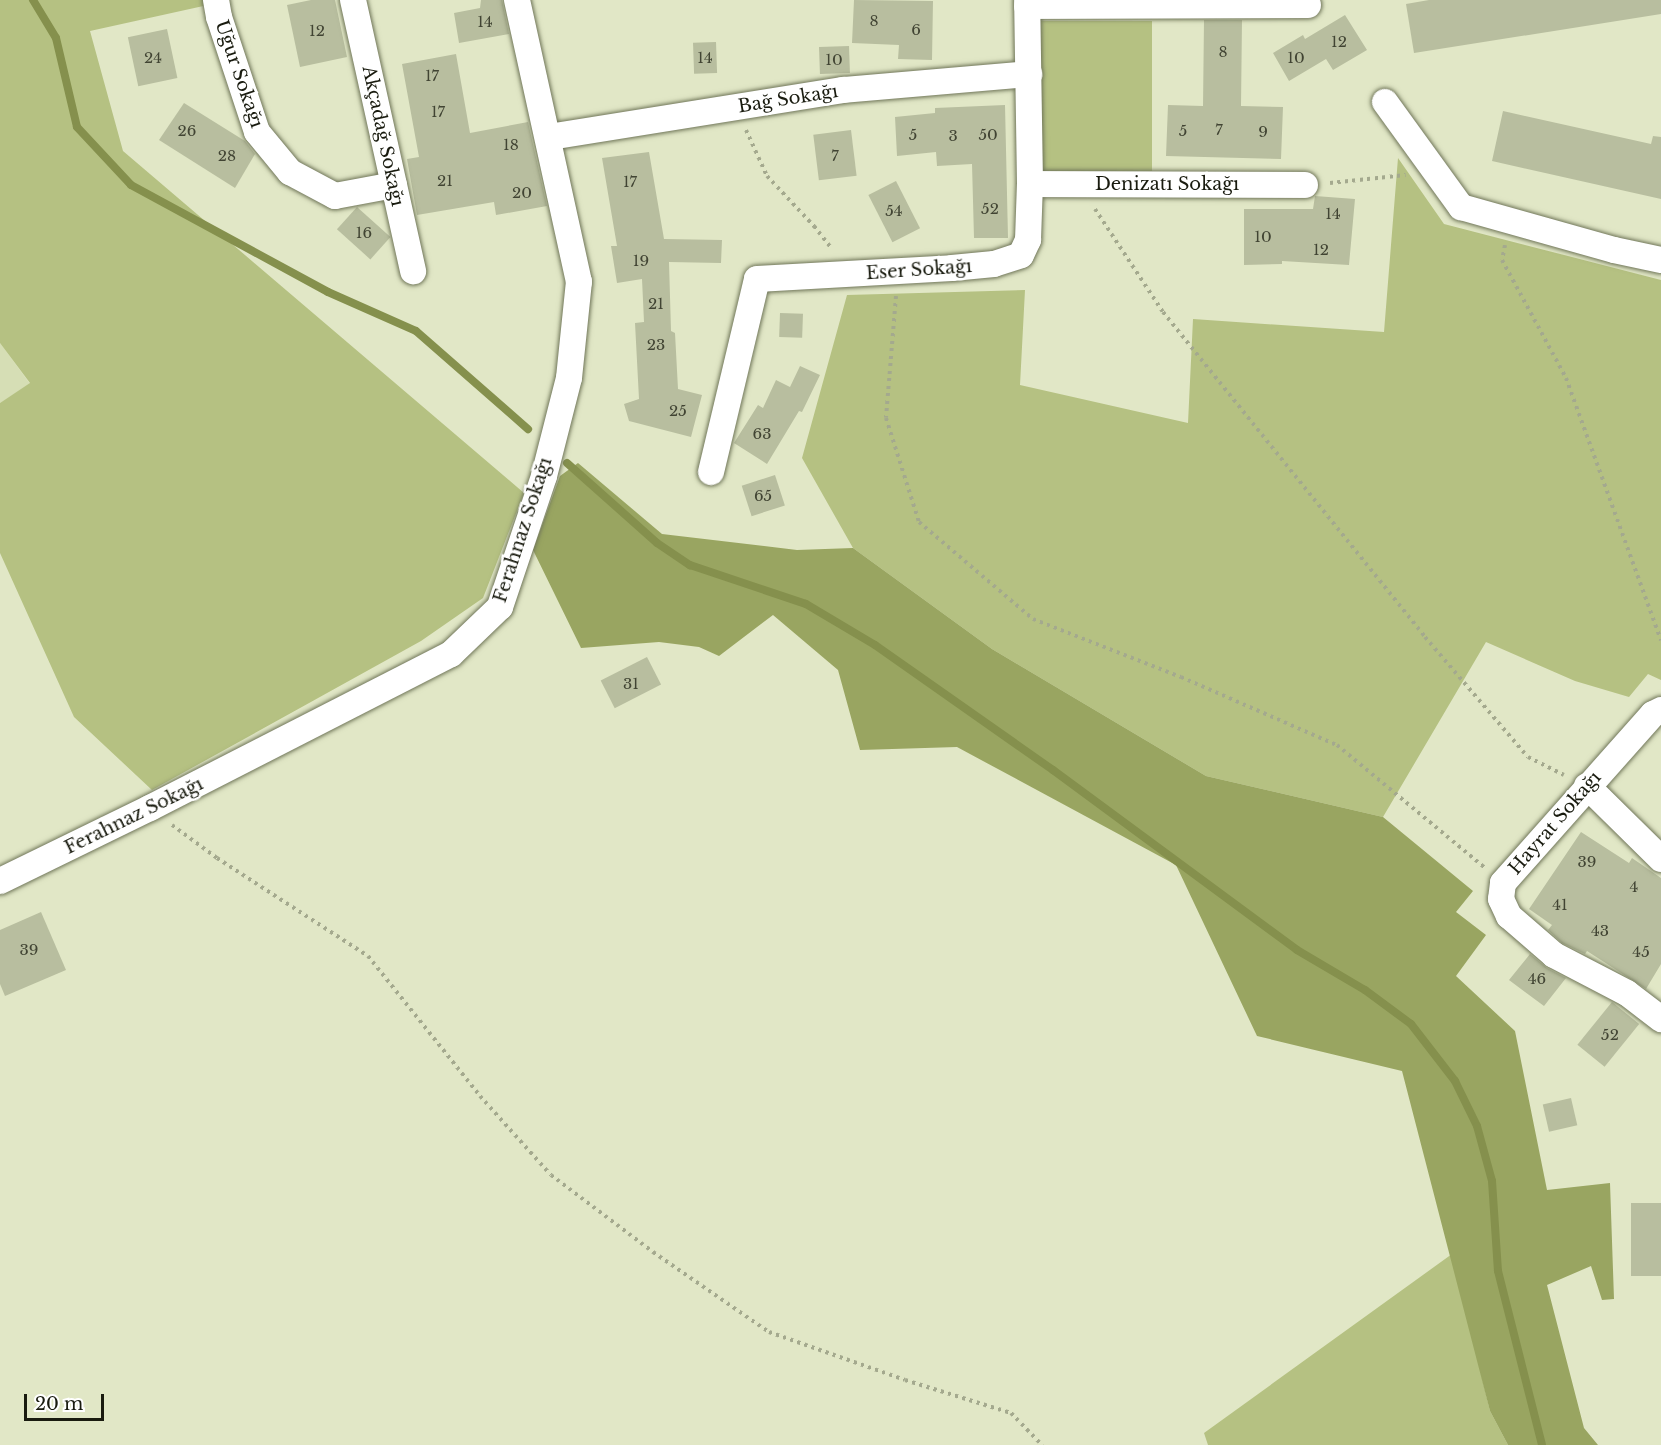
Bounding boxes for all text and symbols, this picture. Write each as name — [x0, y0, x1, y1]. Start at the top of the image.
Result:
house number: 8 — [869, 12, 879, 30]
house number: 14 — [477, 13, 493, 31]
street label: Uğur Sokağı — [210, 17, 268, 131]
house number: 6 — [911, 21, 921, 39]
house number: 12 — [309, 22, 325, 40]
house number: 12 — [1331, 33, 1347, 51]
house number: 8 — [1218, 43, 1228, 61]
house number: 24 — [144, 49, 162, 67]
house number: 14 — [697, 49, 713, 67]
house number: 10 — [1287, 49, 1305, 67]
house number: 10 — [825, 51, 843, 69]
street label: Akçadağ Sokağı — [358, 64, 408, 208]
house number: 17 — [425, 67, 439, 85]
street label: Bağ Sokağı — [736, 80, 840, 118]
house number: 17 — [431, 103, 445, 121]
house number: 7 — [1215, 121, 1223, 139]
house number: 26 — [178, 122, 196, 140]
house number: 5 — [1179, 122, 1187, 140]
house number: 9 — [1258, 123, 1268, 141]
house number: 5 — [909, 126, 917, 144]
house number: 50 — [978, 126, 998, 144]
house number: 3 — [948, 127, 958, 145]
house number: 18 — [503, 136, 519, 154]
house number: 28 — [218, 147, 236, 165]
house number: 7 — [831, 147, 839, 165]
house number: 21 — [437, 172, 453, 190]
house number: 17 — [623, 173, 637, 191]
street label: Denizatı Sokağı — [1095, 173, 1239, 195]
house number: 20 — [512, 184, 532, 202]
house number: 52 — [981, 200, 999, 218]
house number: 54 — [885, 202, 903, 220]
house number: 14 — [1325, 205, 1341, 223]
house number: 16 — [356, 224, 372, 242]
house number: 10 — [1254, 228, 1272, 246]
house number: 12 — [1313, 241, 1329, 259]
house number: 19 — [633, 252, 649, 270]
street label: Eser Sokağı — [865, 256, 973, 284]
house number: 21 — [648, 295, 664, 313]
house number: 23 — [647, 336, 665, 354]
house number: 25 — [669, 402, 687, 420]
house number: 63 — [753, 425, 771, 443]
street label: Ferahnaz Sokağı — [489, 455, 557, 605]
house number: 65 — [754, 487, 772, 505]
house number: 31 — [623, 675, 639, 693]
street label: Hayrat Sokağı — [1504, 767, 1606, 879]
street label: Ferahnaz Sokağı — [61, 773, 207, 859]
house number: 39 — [1578, 853, 1596, 871]
house number: 4 — [1630, 878, 1638, 896]
house number: 41 — [1552, 896, 1568, 914]
house number: 43 — [1591, 922, 1609, 940]
house number: 39 — [20, 941, 38, 959]
house number: 45 — [1632, 943, 1650, 961]
house number: 46 — [1528, 970, 1546, 988]
house number: 52 — [1601, 1026, 1619, 1044]
scale bar — [27, 1382, 106, 1420]
text: 20 m — [35, 1393, 83, 1415]

